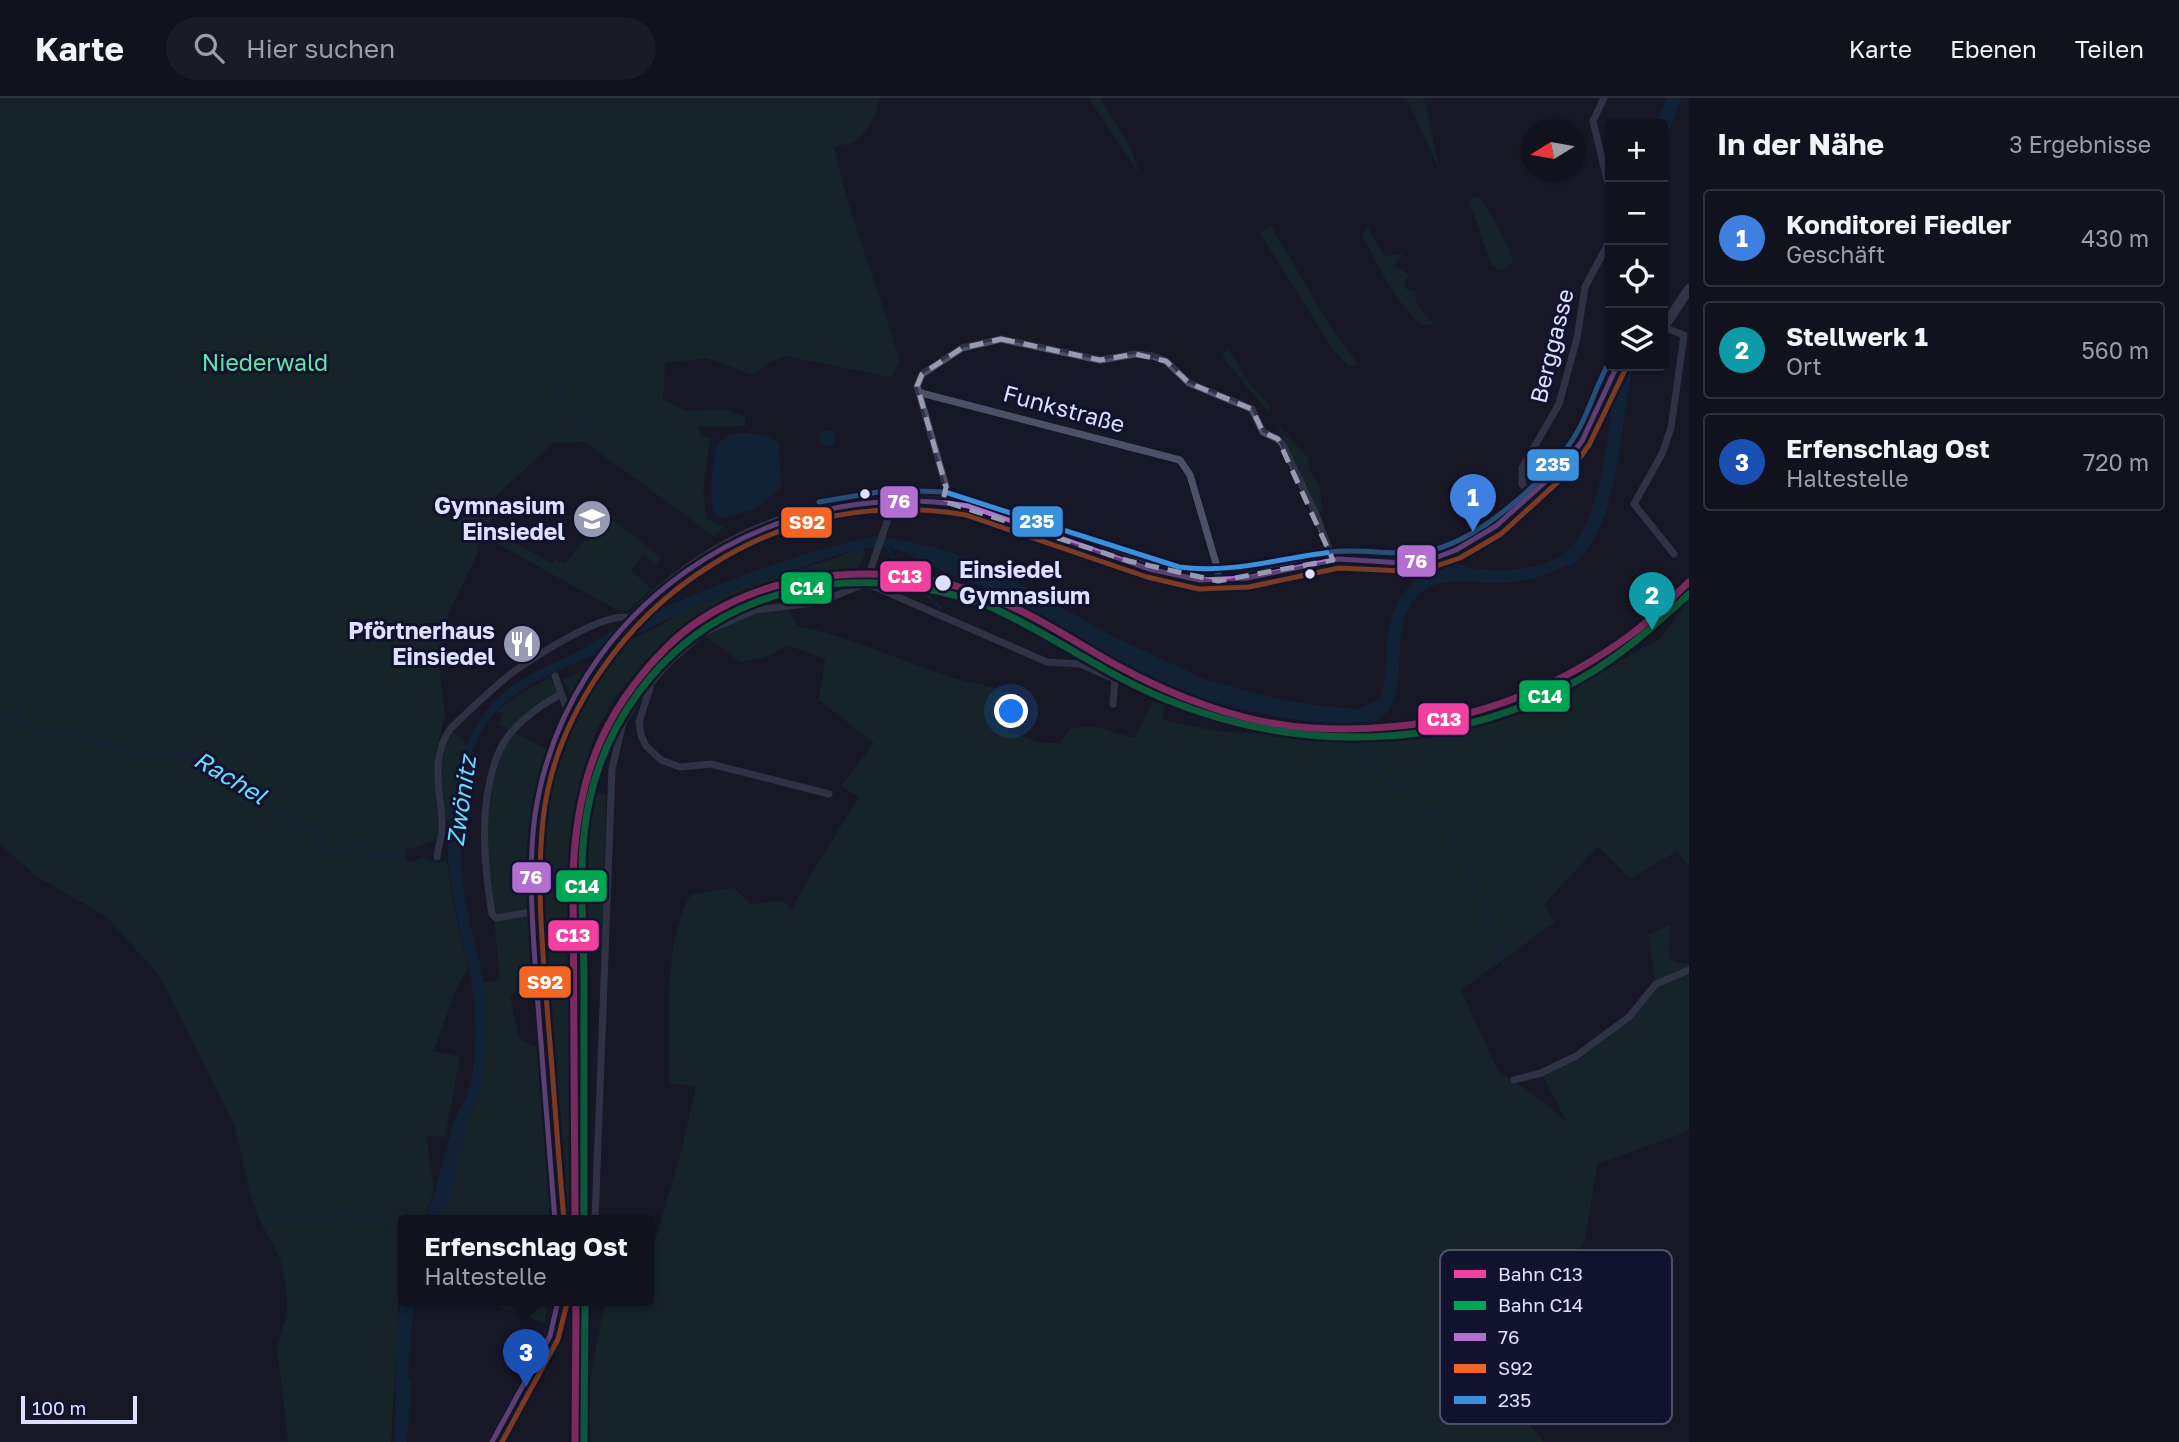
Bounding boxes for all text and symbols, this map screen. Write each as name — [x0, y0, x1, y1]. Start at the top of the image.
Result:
search box — [166, 17, 656, 80]
text: Karte — [35, 29, 124, 68]
icon: search — [190, 29, 228, 67]
text: Hier suchen — [246, 33, 395, 64]
text: Karte — [1849, 34, 1912, 63]
text: Ebenen — [1950, 34, 2037, 63]
text: Teilen — [2075, 34, 2144, 63]
north arrow — [1521, 119, 1584, 182]
map controls — [1605, 119, 1668, 371]
button: + — [1605, 119, 1668, 182]
text: In der Nähe — [1717, 126, 1884, 162]
text: 3 Ergebnisse — [2009, 130, 2151, 158]
button: − — [1605, 182, 1668, 245]
text: Konditorei Fiedler — [1786, 209, 2011, 240]
text: 1 — [1736, 224, 1748, 252]
text: 430 m — [2081, 224, 2149, 252]
text: Geschäft — [1786, 240, 1885, 268]
button: locate — [1605, 245, 1668, 308]
street label: Berggasse — [1523, 286, 1579, 406]
button: layers — [1605, 308, 1668, 371]
text: Stellwerk 1 — [1786, 321, 1928, 352]
text: 2 — [1735, 336, 1749, 364]
text: 560 m — [2081, 336, 2149, 364]
park label: Niederwald — [202, 348, 328, 376]
text: Ort — [1786, 352, 1822, 380]
street label: Funkstraße — [1000, 378, 1128, 438]
text: Erfenschlag Ost — [1786, 433, 1990, 464]
line badge: 235 — [1526, 448, 1580, 482]
text: 3 — [1735, 448, 1749, 476]
text: 720 m — [2083, 448, 2149, 476]
text: 235 — [1536, 452, 1570, 475]
text: Haltestelle — [1786, 464, 1908, 492]
pin: 1 — [1450, 474, 1496, 532]
line badge: 76 — [879, 485, 919, 519]
unlabelled marker — [858, 487, 872, 501]
text: 76 — [888, 489, 910, 512]
place label: Gymnasium Einsiedel — [434, 491, 565, 545]
school or university icon: Gymnasium Einsiedel — [571, 498, 613, 540]
line badge: 235 — [1011, 505, 1064, 538]
line badge: S92 — [780, 506, 833, 539]
text: 235 — [1020, 509, 1054, 532]
text: S92 — [789, 510, 825, 533]
line badge: 76 — [1396, 544, 1437, 578]
text: 76 — [1405, 549, 1427, 572]
place label: Einsiedel Gymnasium — [959, 555, 1090, 609]
line badge: C13 — [879, 560, 932, 593]
text: C13 — [888, 564, 922, 587]
unlabelled marker — [1303, 567, 1317, 581]
line badge: C14 — [780, 571, 833, 605]
pin: 2 — [1629, 572, 1675, 630]
marker: Einsiedel Gymnasium — [933, 573, 953, 593]
text: C14 — [789, 576, 825, 599]
place label: Pförtnerhaus Einsiedel — [348, 616, 495, 670]
restaurant icon: Pförtnerhaus Einsiedel — [501, 623, 543, 665]
line badge: C14 — [1518, 679, 1571, 713]
text: C14 — [1527, 684, 1563, 707]
your location — [994, 694, 1028, 728]
line badge: C13 — [1417, 702, 1470, 736]
text: C13 — [1427, 707, 1461, 730]
water label: Rachel — [189, 744, 273, 810]
water label: Zwönitz — [440, 751, 482, 848]
line badge: 76 — [511, 861, 552, 894]
text: 76 — [520, 865, 542, 888]
line badge: C14 — [555, 869, 608, 903]
text: C14 — [564, 874, 600, 897]
line badge: C13 — [547, 919, 600, 952]
text: C13 — [556, 923, 590, 946]
line badge: S92 — [518, 965, 572, 999]
text: S92 — [527, 970, 563, 993]
popup — [398, 1215, 654, 1306]
text: Erfenschlag Ost — [424, 1231, 628, 1262]
legend — [1440, 1250, 1672, 1424]
text: Haltestelle — [424, 1262, 547, 1290]
text: Bahn C13 — [1498, 1262, 1583, 1285]
text: Bahn C14 — [1498, 1293, 1583, 1316]
text: 76 — [1498, 1325, 1520, 1348]
pin: 3 — [503, 1329, 549, 1387]
text: S92 — [1498, 1356, 1533, 1379]
text: 235 — [1498, 1388, 1531, 1411]
scale bar — [21, 1393, 136, 1425]
text: 100 m — [32, 1396, 86, 1419]

